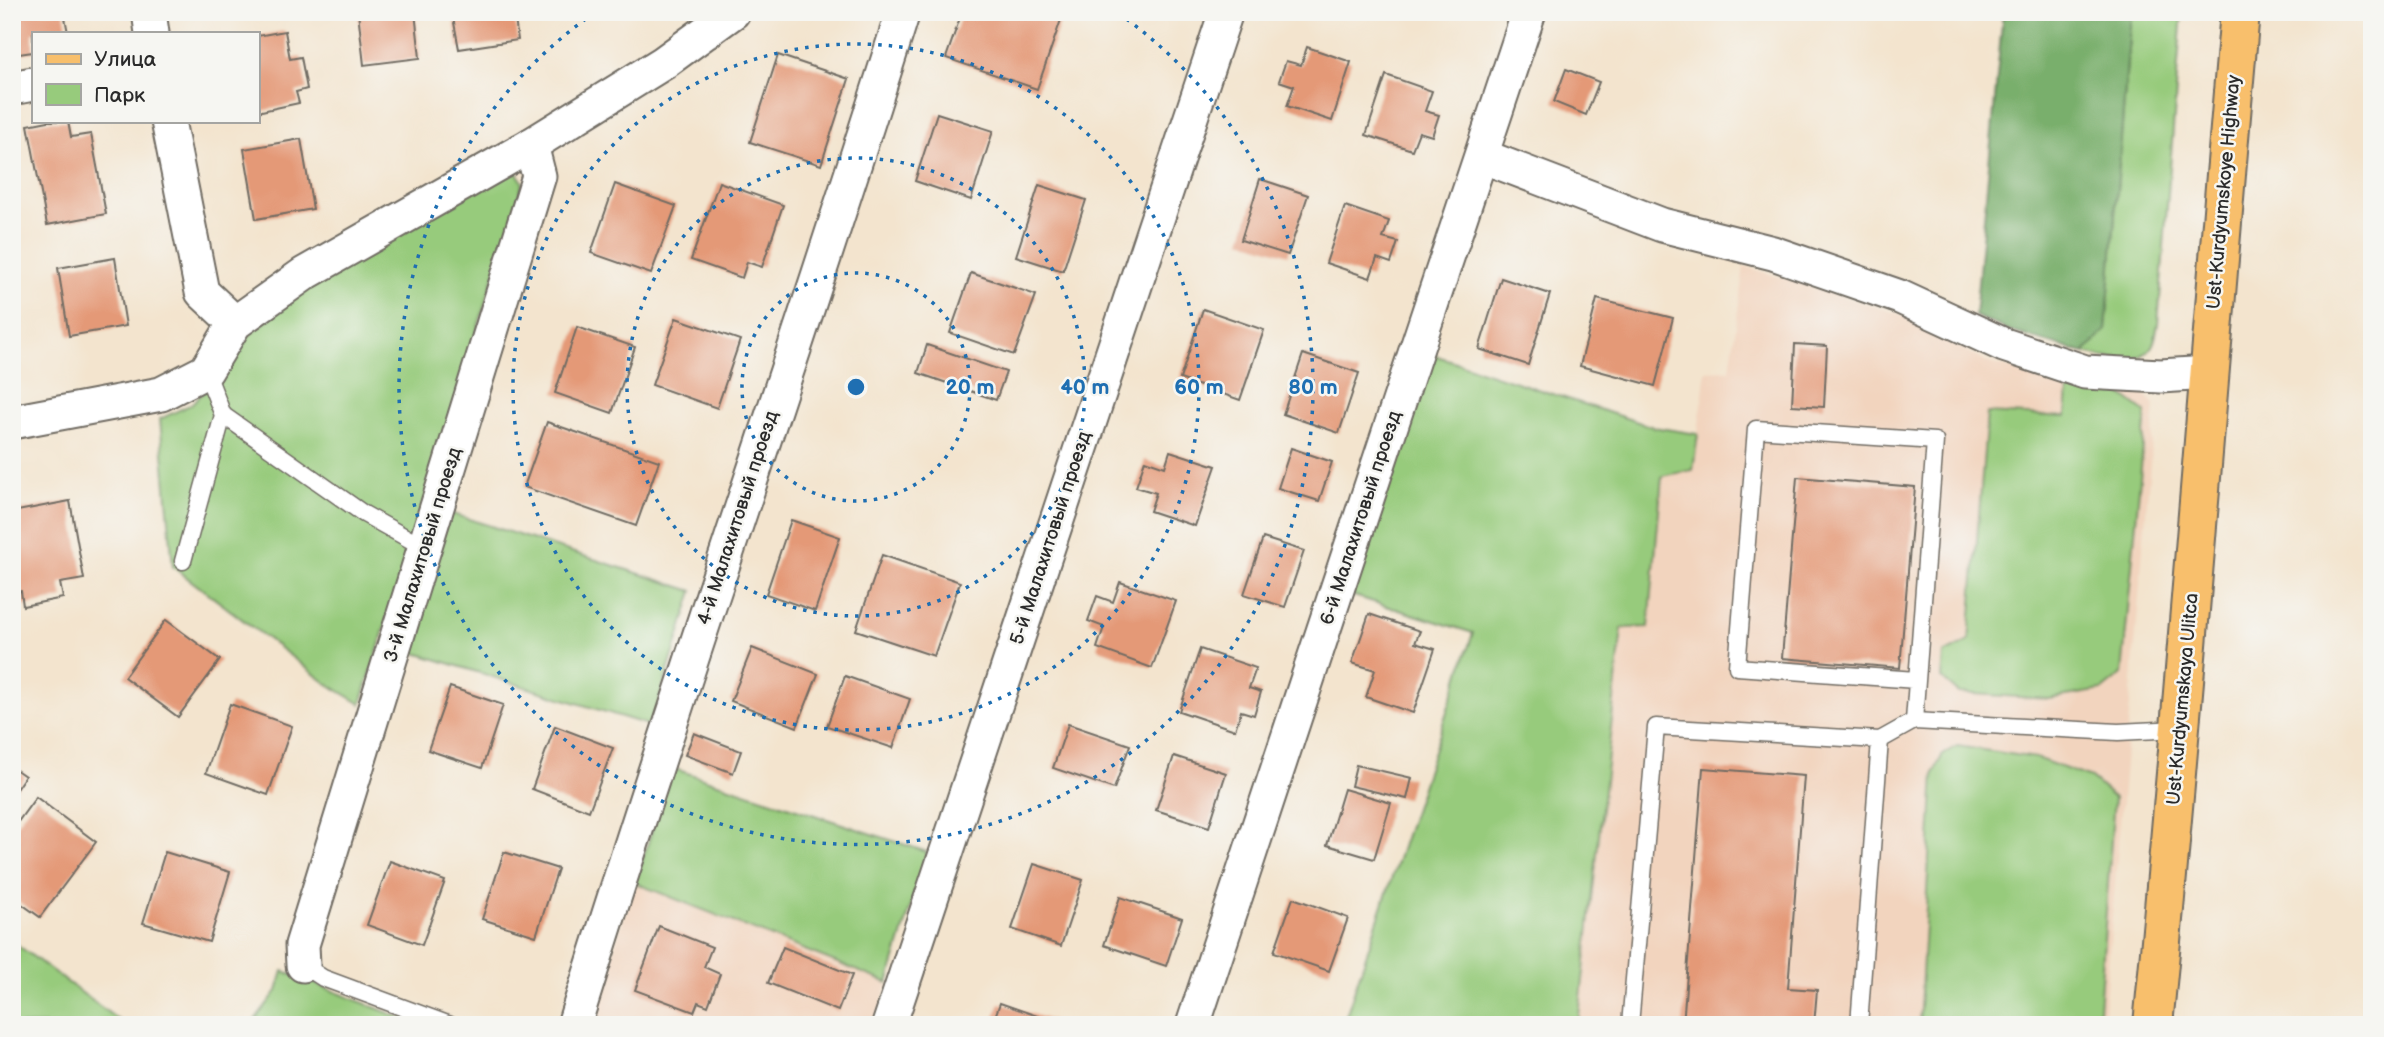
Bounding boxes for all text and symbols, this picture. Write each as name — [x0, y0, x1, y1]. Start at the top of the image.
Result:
legend — [32, 32, 259, 122]
text: Улица — [94, 47, 157, 72]
street label: Ust-Kurdyumskoye Highway — [2202, 73, 2246, 310]
text: Парк — [94, 83, 145, 108]
centre of rings — [844, 375, 868, 399]
text: 20 m — [946, 375, 994, 400]
text: 40 m — [1060, 375, 1110, 400]
text: 60 m — [1174, 375, 1224, 400]
text: 80 m — [1288, 375, 1338, 400]
street label: 4-й Малахитовый проезд — [692, 408, 784, 628]
street label: 6-й Малахитовый проезд — [1315, 408, 1407, 628]
street label: 5-й Малахитовый проезд — [1006, 428, 1097, 648]
street label: 3-й Малахитовый проезд — [379, 444, 467, 665]
street label: Ust-Kurdyumskaya Ulitca — [2162, 592, 2204, 806]

